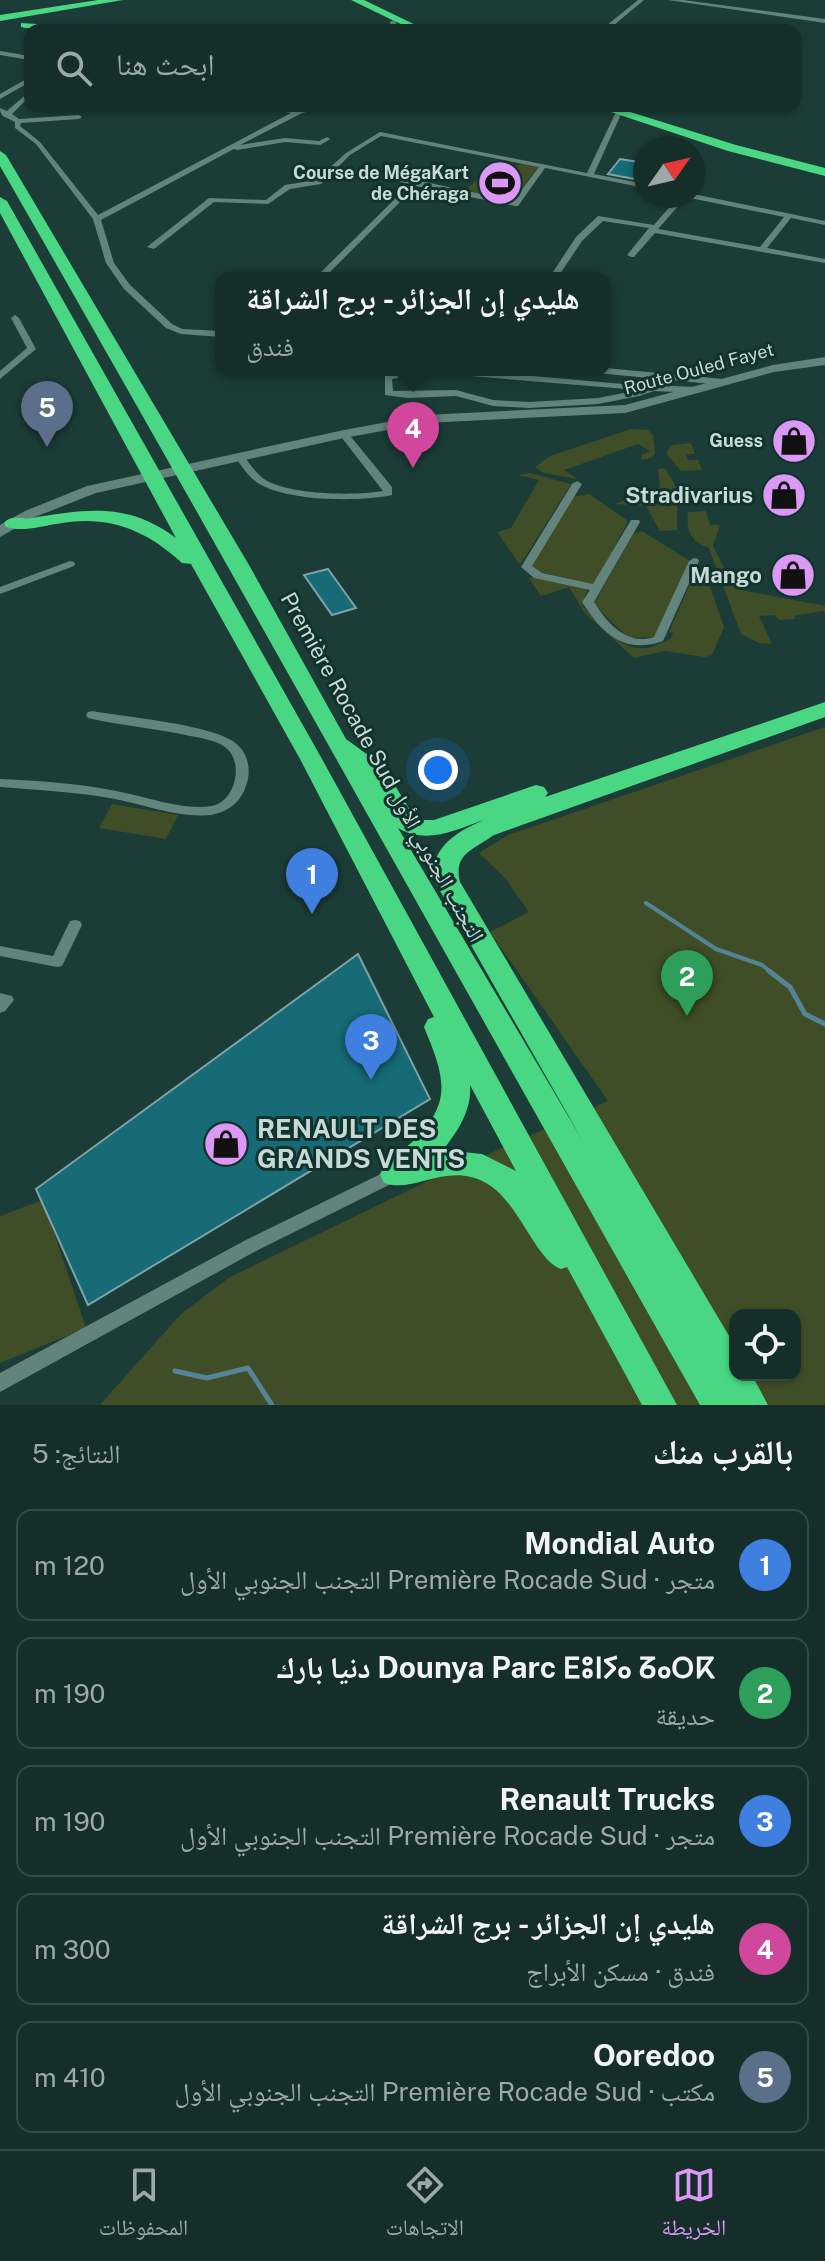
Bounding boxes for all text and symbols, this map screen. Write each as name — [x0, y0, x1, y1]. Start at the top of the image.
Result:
search box — [24, 24, 801, 112]
icon: search — [52, 46, 96, 90]
text: ابحث هنا — [116, 46, 215, 82]
north arrow — [633, 136, 705, 208]
sports icon: Course de MégaKart de Chéraga — [476, 159, 524, 207]
place label: Course de MégaKart de Chéraga — [293, 162, 469, 204]
popup — [215, 272, 611, 376]
text: هليدي إن الجزائر - برج الشراقة — [246, 280, 580, 316]
text: فندق — [246, 331, 294, 362]
street label: Route Ouled Fayet — [622, 338, 776, 399]
pin: 5 — [21, 381, 73, 447]
pin: 4 — [387, 402, 439, 468]
shop icon: Guess — [770, 417, 818, 465]
place label: Guess — [709, 430, 763, 451]
shop icon: Stradivarius — [760, 471, 808, 519]
place label: Stradivarius — [625, 482, 753, 508]
shop icon: Mango — [769, 551, 817, 599]
place label: Mango — [690, 562, 762, 588]
street label: Première Rocade Sud التجنب الجنوبي الأول — [272, 588, 490, 949]
your location — [418, 750, 458, 790]
pin: 1 — [286, 848, 338, 914]
pin: 2 — [661, 950, 713, 1016]
pin: 3 — [345, 1014, 397, 1080]
place label: RENAULT DES GRANDS VENTS — [257, 1113, 465, 1174]
shop icon: RENAULT DES GRANDS VENTS — [202, 1120, 250, 1168]
map controls — [729, 1309, 801, 1381]
button: locate — [729, 1309, 801, 1381]
text: بالقرب منك — [653, 1432, 793, 1472]
text: النتائج: 5 — [32, 1438, 120, 1469]
text: Mondial Auto — [524, 1525, 715, 1561]
text: 120 m — [34, 1550, 105, 1581]
text: 1 — [759, 1550, 771, 1581]
text: متجر · Première Rocade Sud التجنب الجنوبي الأول — [180, 1564, 715, 1595]
text: Dounya Parc ⴹⵓⵏⵢⴰ ⵒⴰⵔⴽ دنيا بارك — [276, 1649, 715, 1685]
text: 190 m — [34, 1678, 105, 1709]
text: 2 — [757, 1678, 773, 1709]
text: حديقة — [655, 1700, 715, 1731]
text: Renault Trucks — [500, 1781, 715, 1817]
text: 190 m — [34, 1806, 105, 1837]
text: 3 — [756, 1806, 774, 1837]
text: متجر · Première Rocade Sud التجنب الجنوبي الأول — [180, 1820, 715, 1851]
text: هليدي إن الجزائر - برج الشراقة — [381, 1905, 715, 1941]
text: 300 m — [34, 1934, 111, 1965]
text: 4 — [756, 1934, 774, 1965]
text: فندق · مسكن الأبراج — [526, 1956, 715, 1987]
text: Ooredoo — [593, 2037, 715, 2073]
text: 410 m — [34, 2062, 106, 2093]
text: 5 — [756, 2062, 774, 2093]
text: مكتب · Première Rocade Sud التجنب الجنوبي الأول — [175, 2076, 715, 2107]
tab: المحفوظات — [99, 2163, 188, 2249]
tab: الاتجاهات — [386, 2163, 464, 2249]
tab: الخريطة — [661, 2163, 726, 2249]

